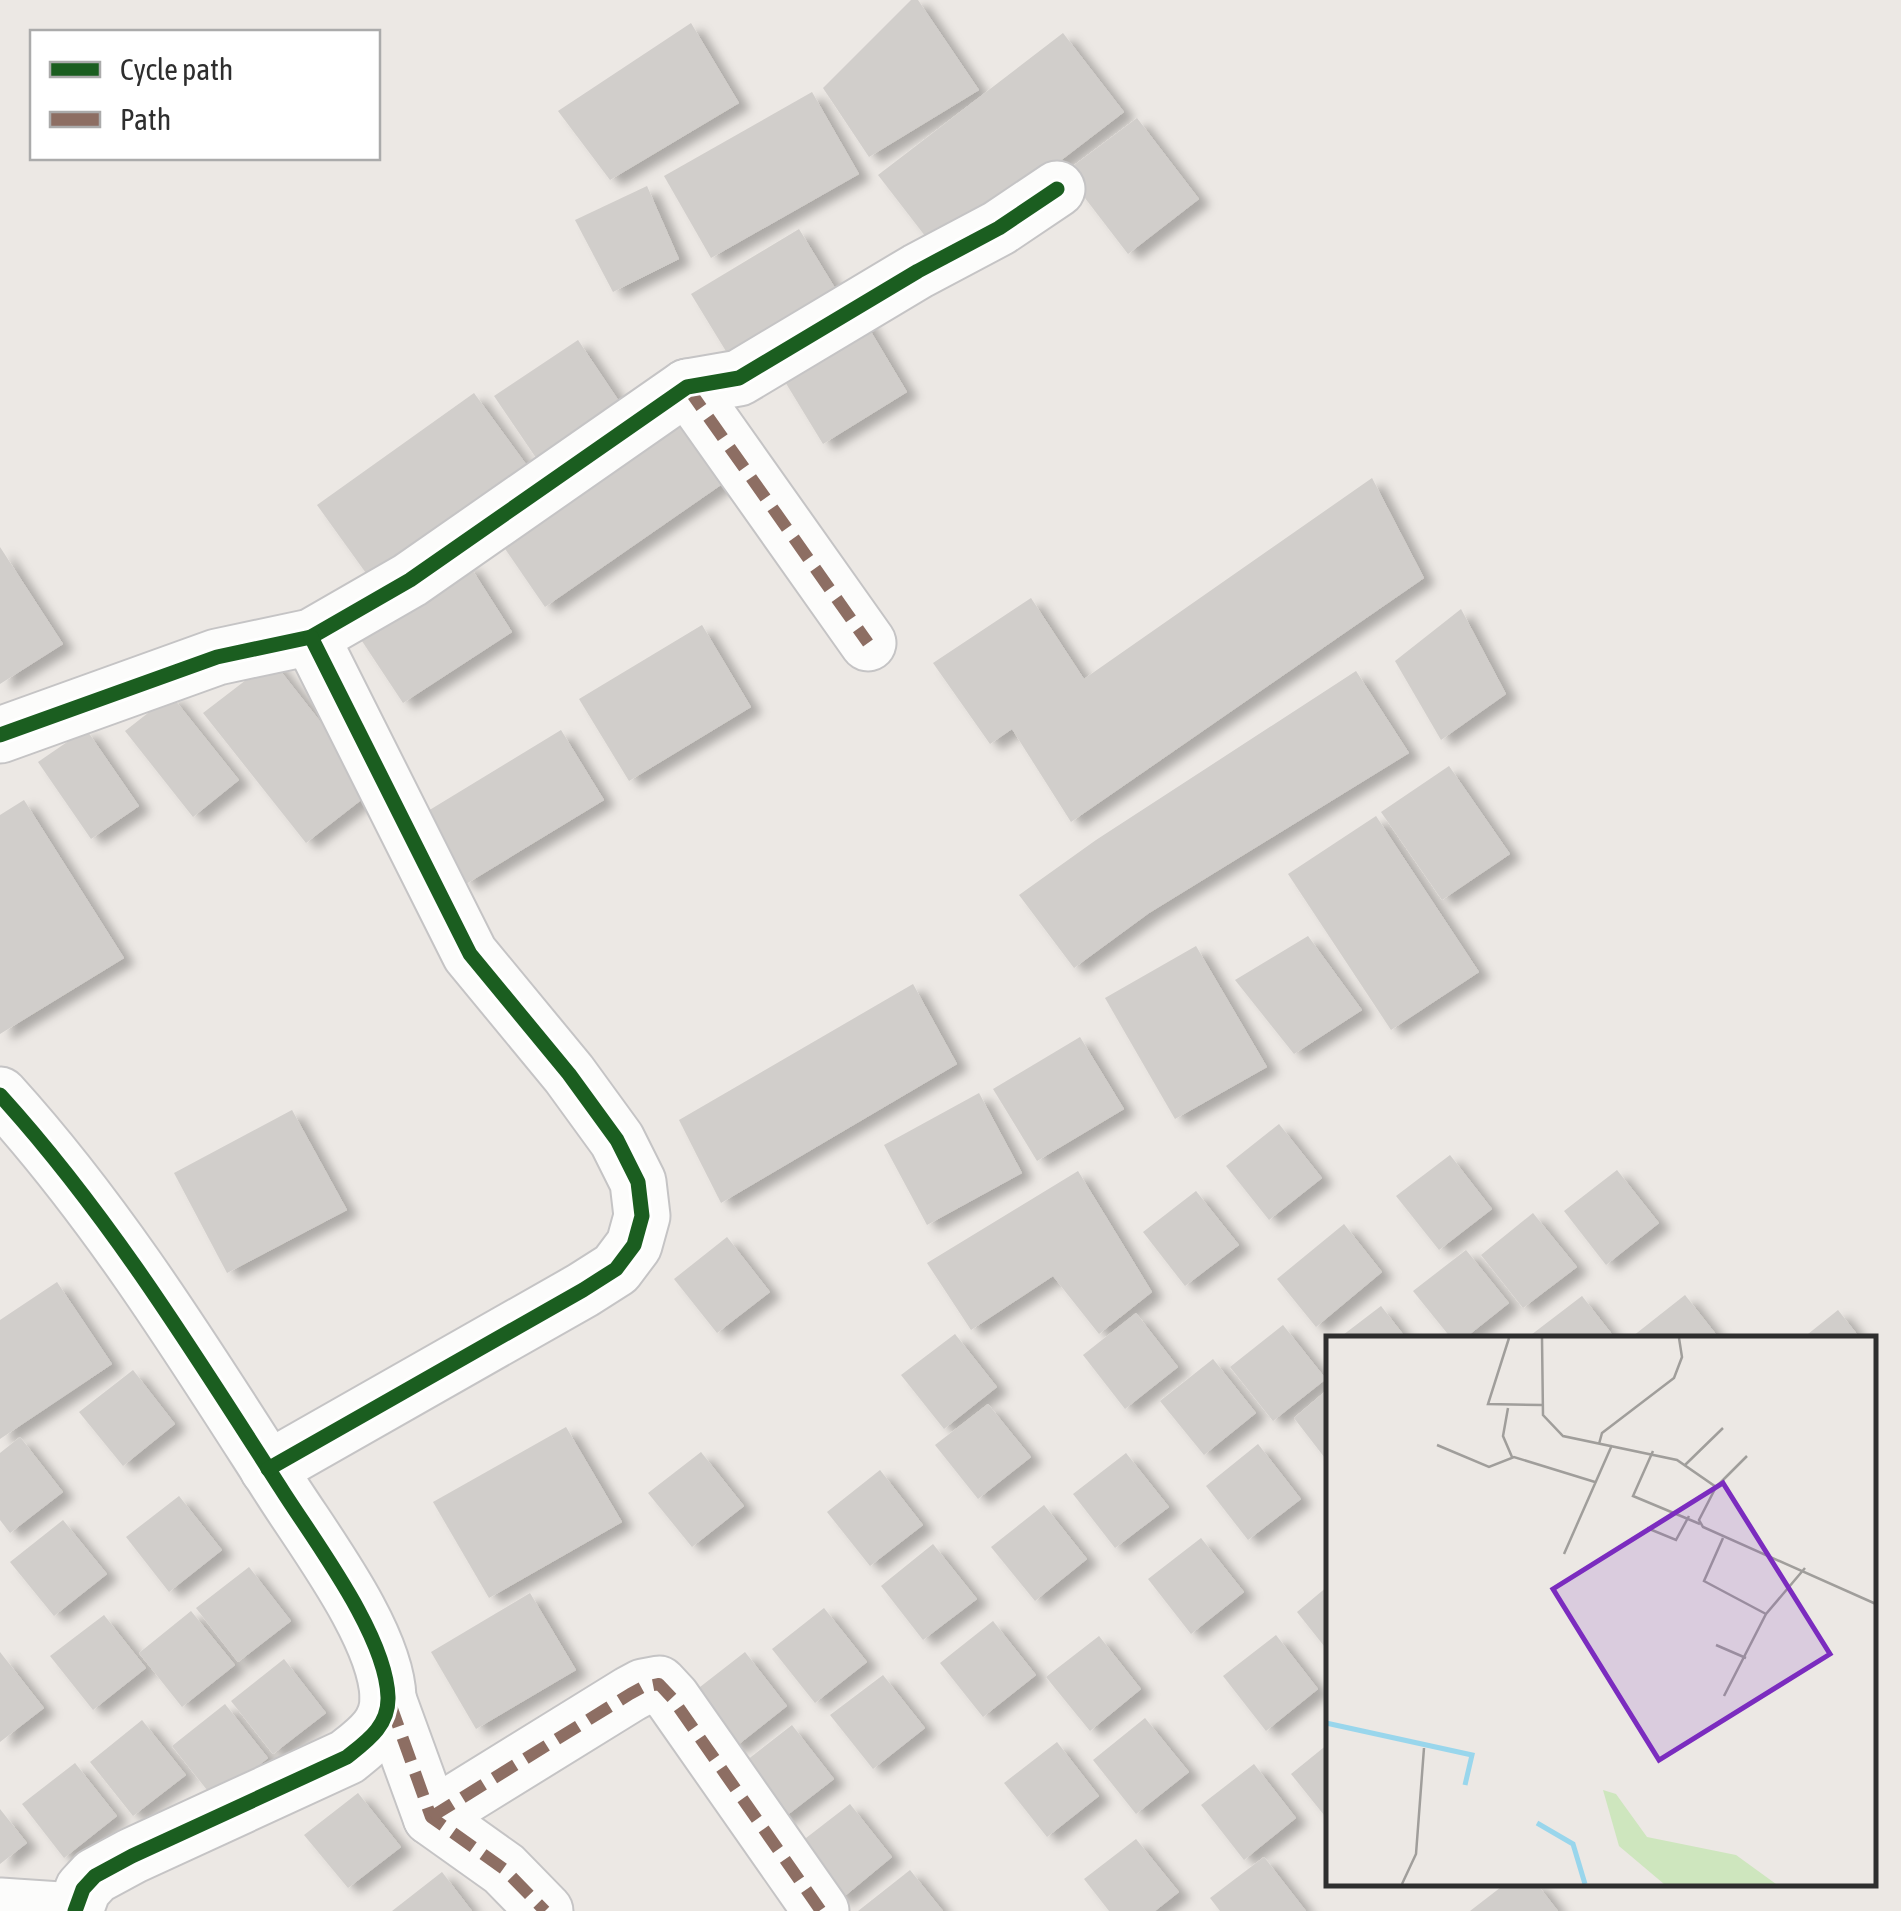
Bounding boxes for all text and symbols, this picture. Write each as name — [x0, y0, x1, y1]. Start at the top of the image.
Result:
legend — [30, 30, 380, 160]
text: Cycle path — [120, 52, 233, 86]
text: Path — [120, 102, 171, 136]
inset map — [1326, 1336, 1876, 1886]

